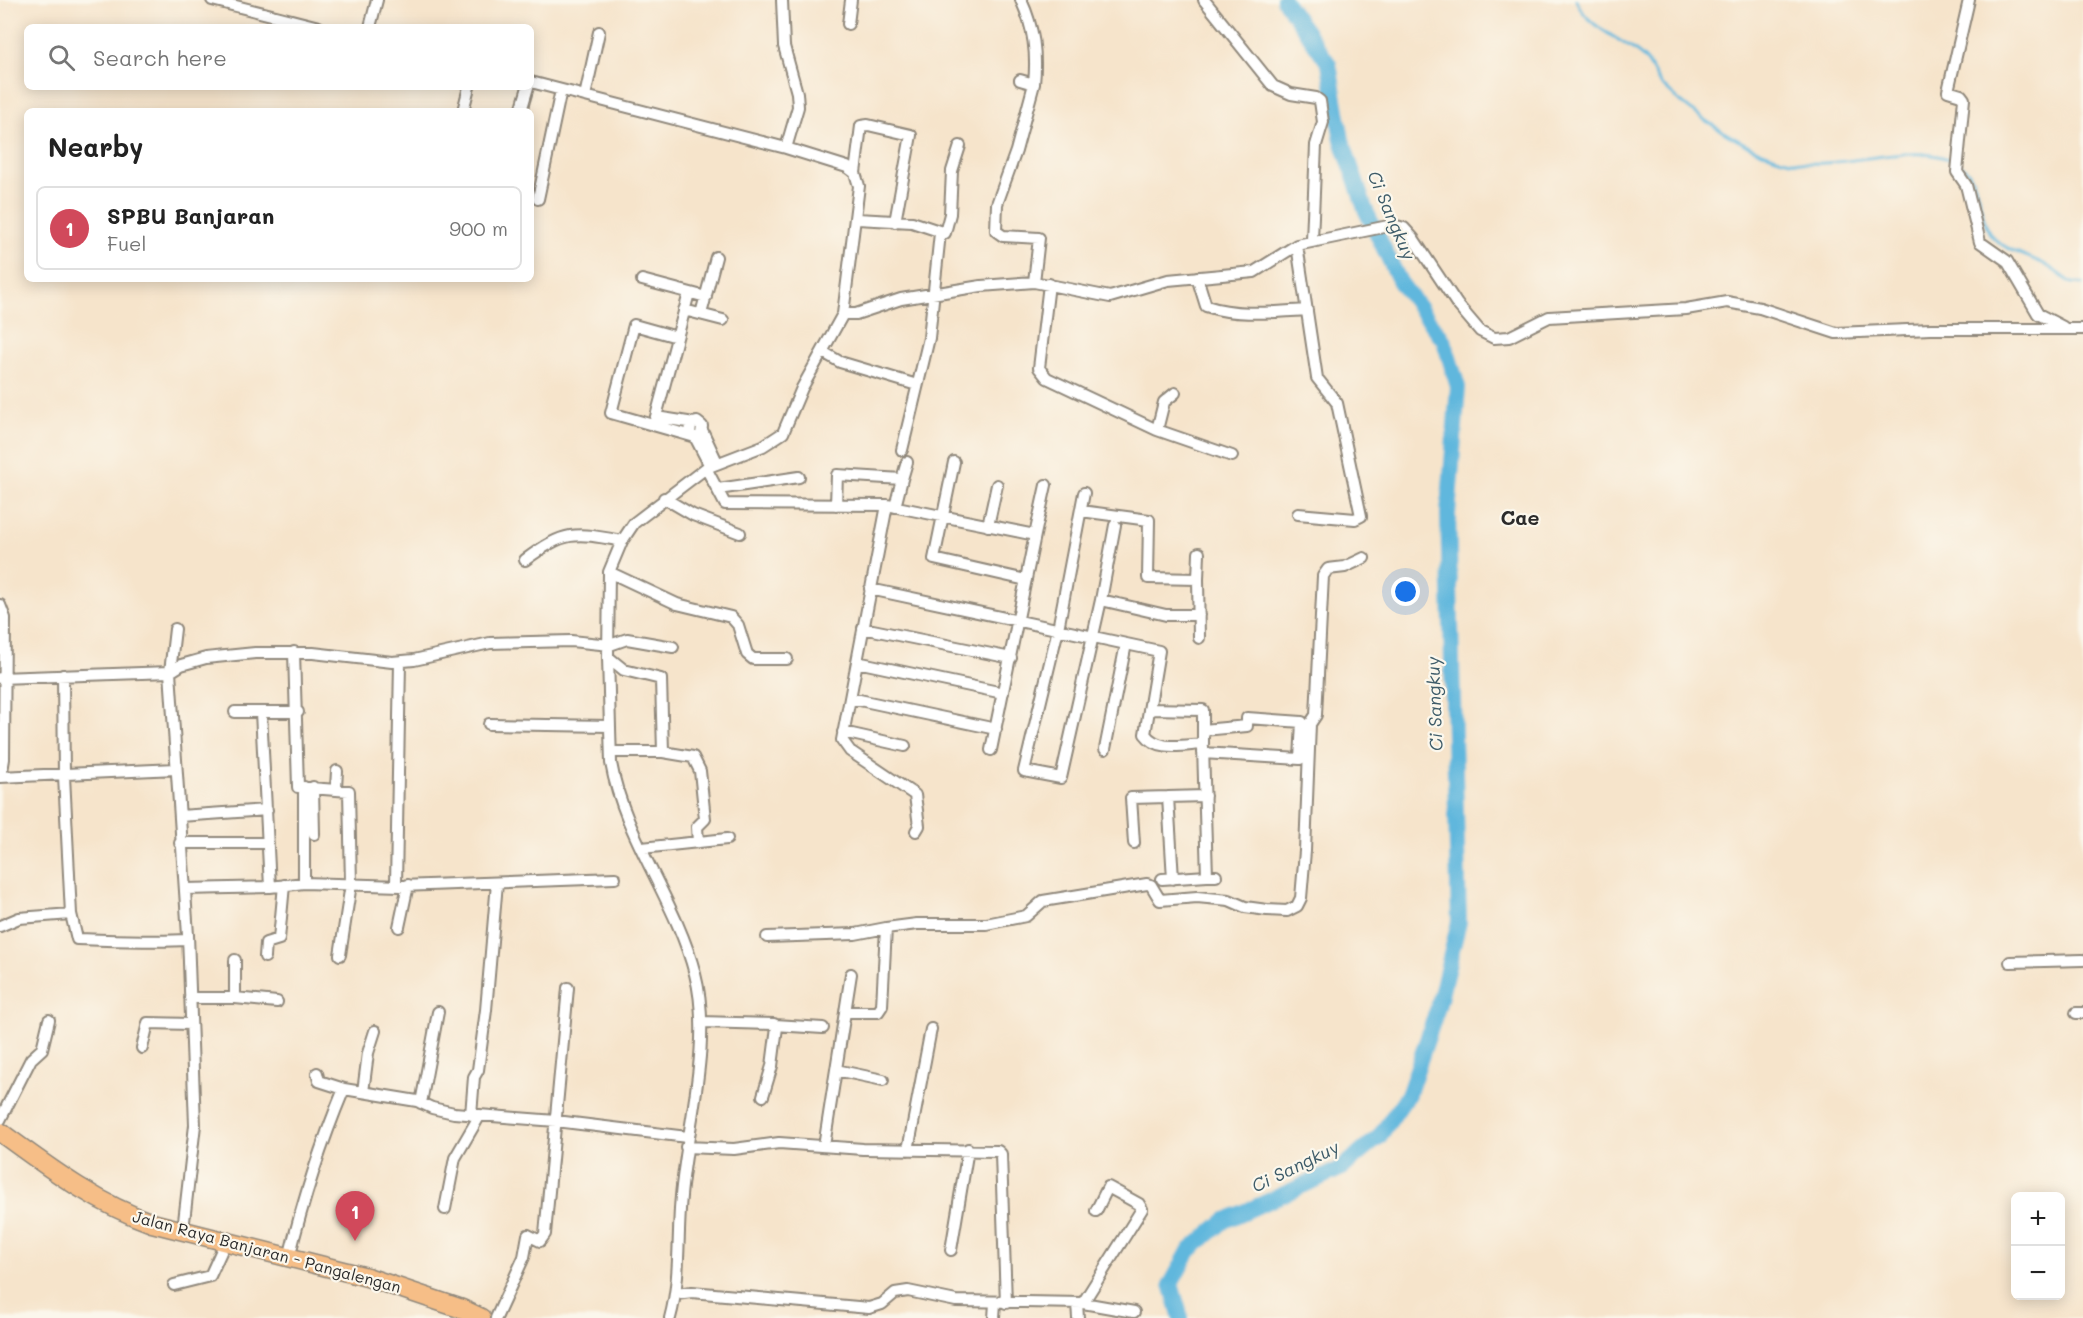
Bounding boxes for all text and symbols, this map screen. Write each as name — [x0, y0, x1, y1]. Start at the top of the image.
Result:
search box — [24, 24, 534, 90]
icon: search — [45, 41, 78, 74]
text: Search here — [93, 43, 227, 72]
text: Nearby — [48, 130, 143, 164]
water label: Ci Sangkuy — [1362, 167, 1422, 264]
text: SPBU Banjaran — [107, 201, 274, 230]
text: 1 — [65, 215, 74, 241]
text: 900 m — [449, 215, 508, 241]
text: Fuel — [107, 230, 147, 256]
district label: Cae — [1500, 504, 1540, 530]
your location — [1391, 577, 1420, 606]
water label: Ci Sangkuy — [1420, 656, 1448, 752]
water label: Ci Sangkuy — [1247, 1134, 1343, 1198]
pin: 1 — [336, 1192, 374, 1241]
map controls — [2011, 1192, 2065, 1300]
button: + — [2011, 1192, 2065, 1246]
street label: Jalan Raya Banjaran - Pangalengan — [130, 1205, 404, 1297]
button: − — [2011, 1246, 2065, 1300]

